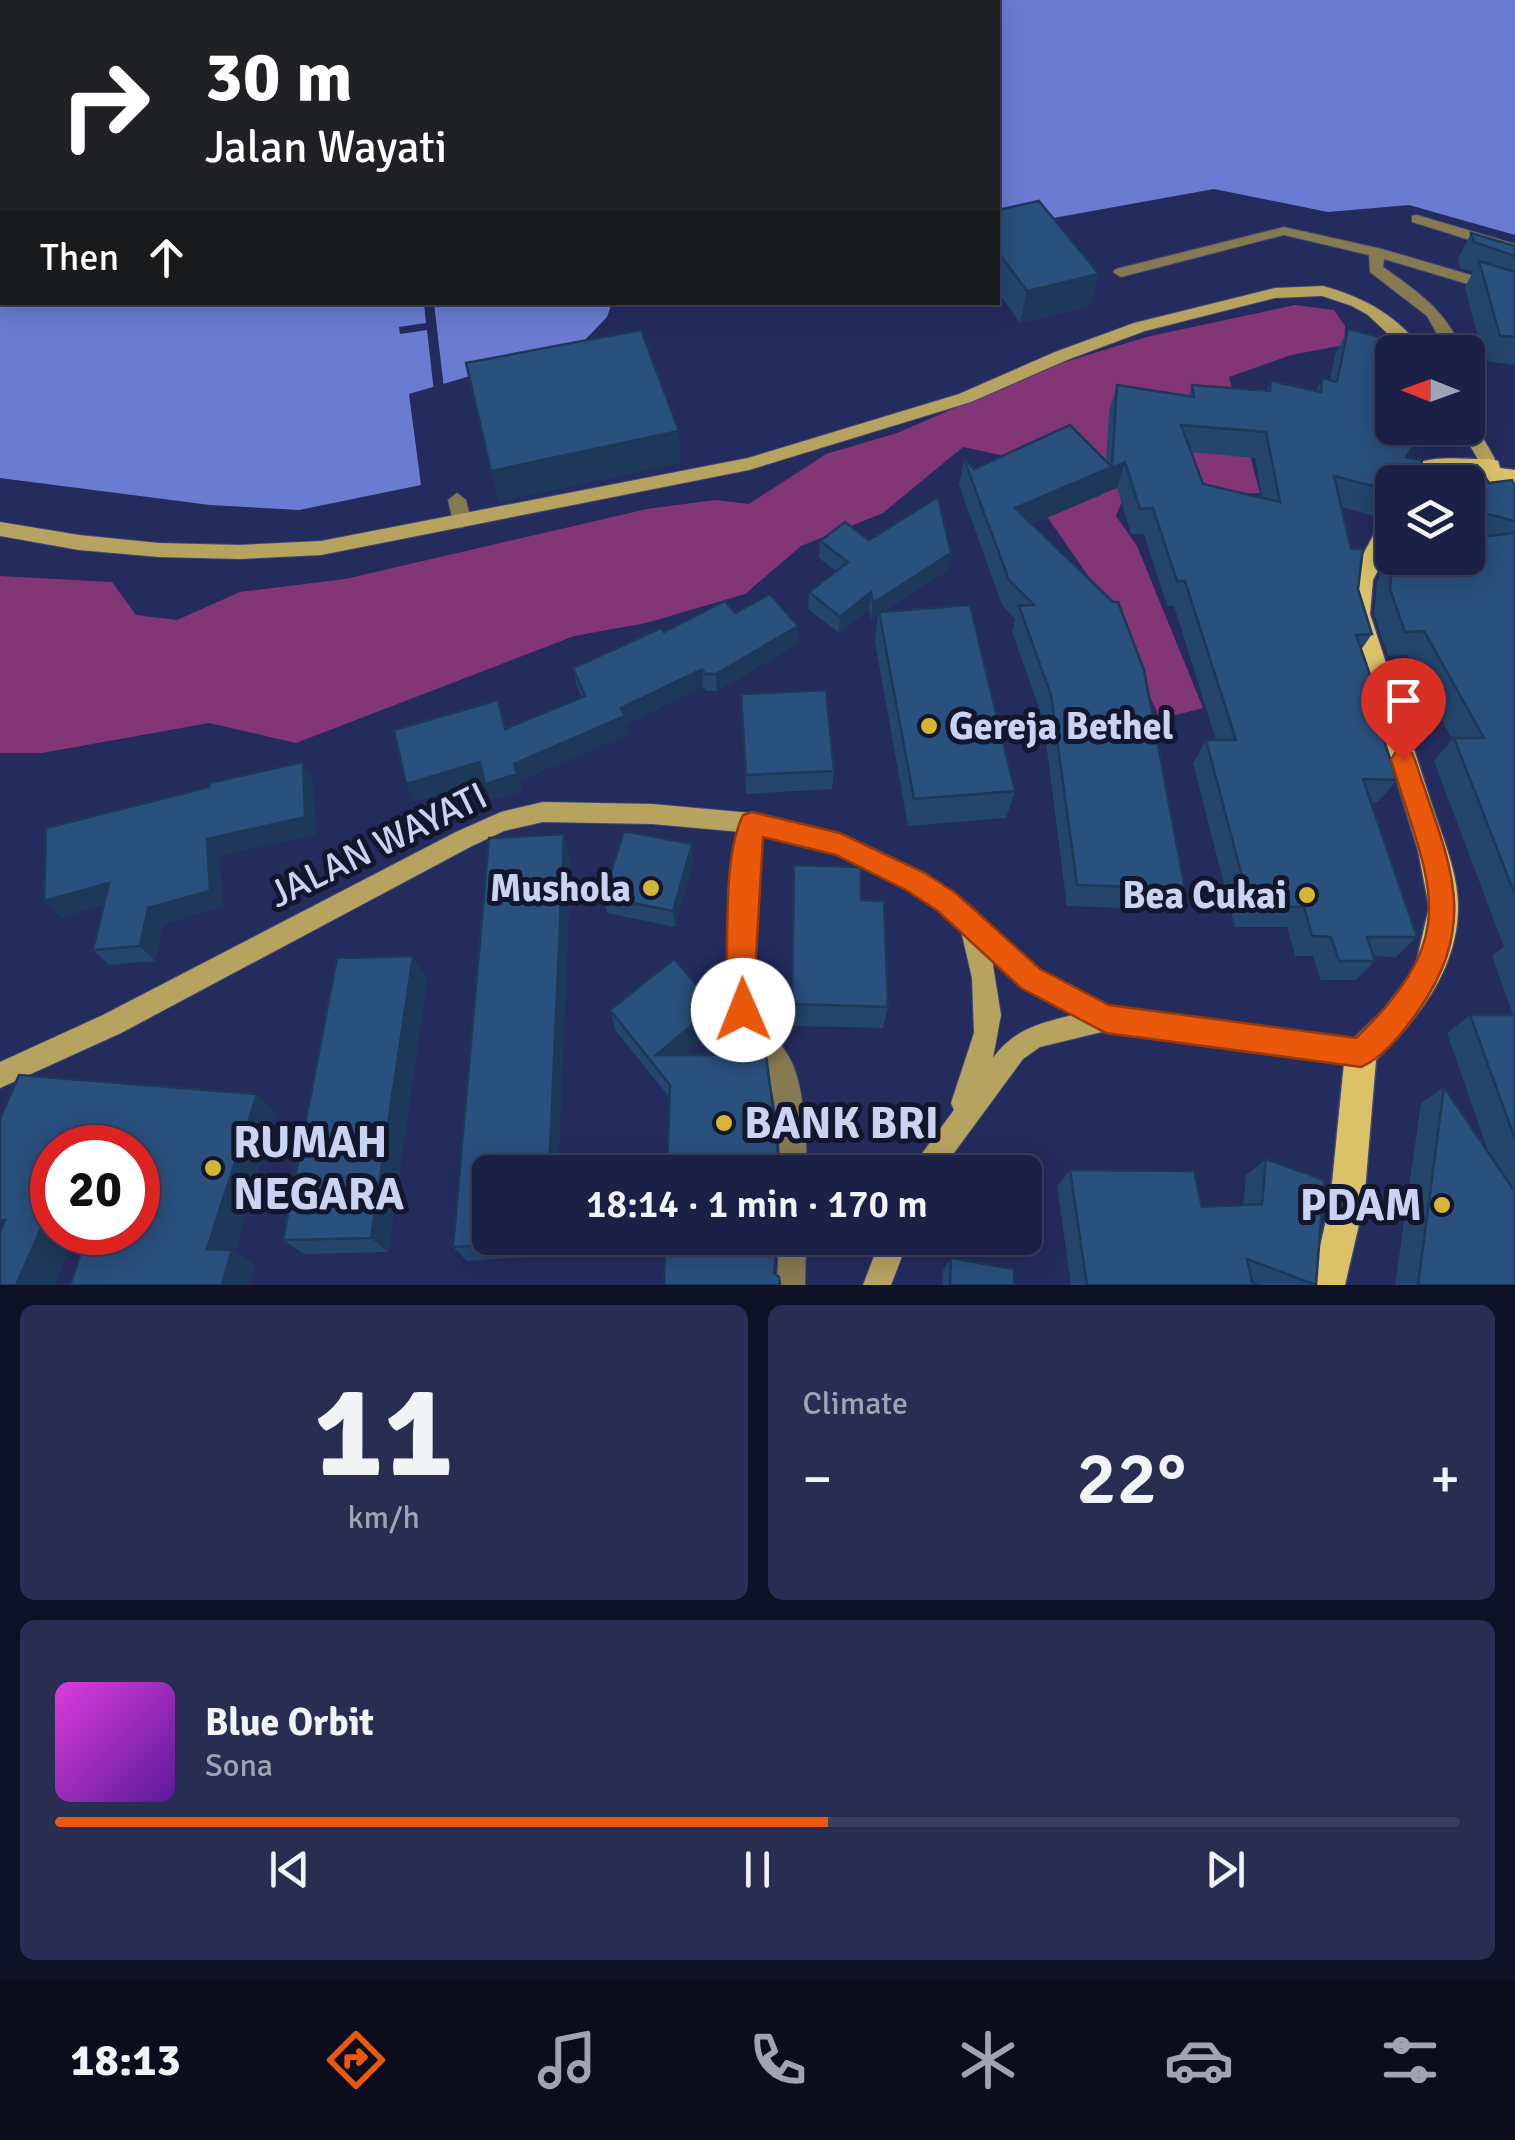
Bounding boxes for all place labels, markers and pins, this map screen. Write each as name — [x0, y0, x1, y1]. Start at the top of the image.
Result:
pin — [1361, 658, 1446, 761]
place label: Gereja Bethel — [949, 703, 1173, 750]
marker: Gereja Bethel — [918, 715, 940, 737]
place label: Mushola — [490, 865, 631, 912]
place label: Bea Cukai — [1122, 872, 1287, 919]
marker: Mushola — [640, 877, 662, 899]
marker: Bea Cukai — [1296, 884, 1318, 906]
place label: BANK BRI — [744, 1096, 939, 1151]
marker: BANK BRI — [713, 1112, 735, 1134]
place label: RUMAH NEGARA — [233, 1115, 404, 1222]
marker: RUMAH NEGARA — [202, 1157, 224, 1179]
place label: PDAM — [1300, 1178, 1422, 1233]
marker: PDAM — [1431, 1194, 1453, 1216]

